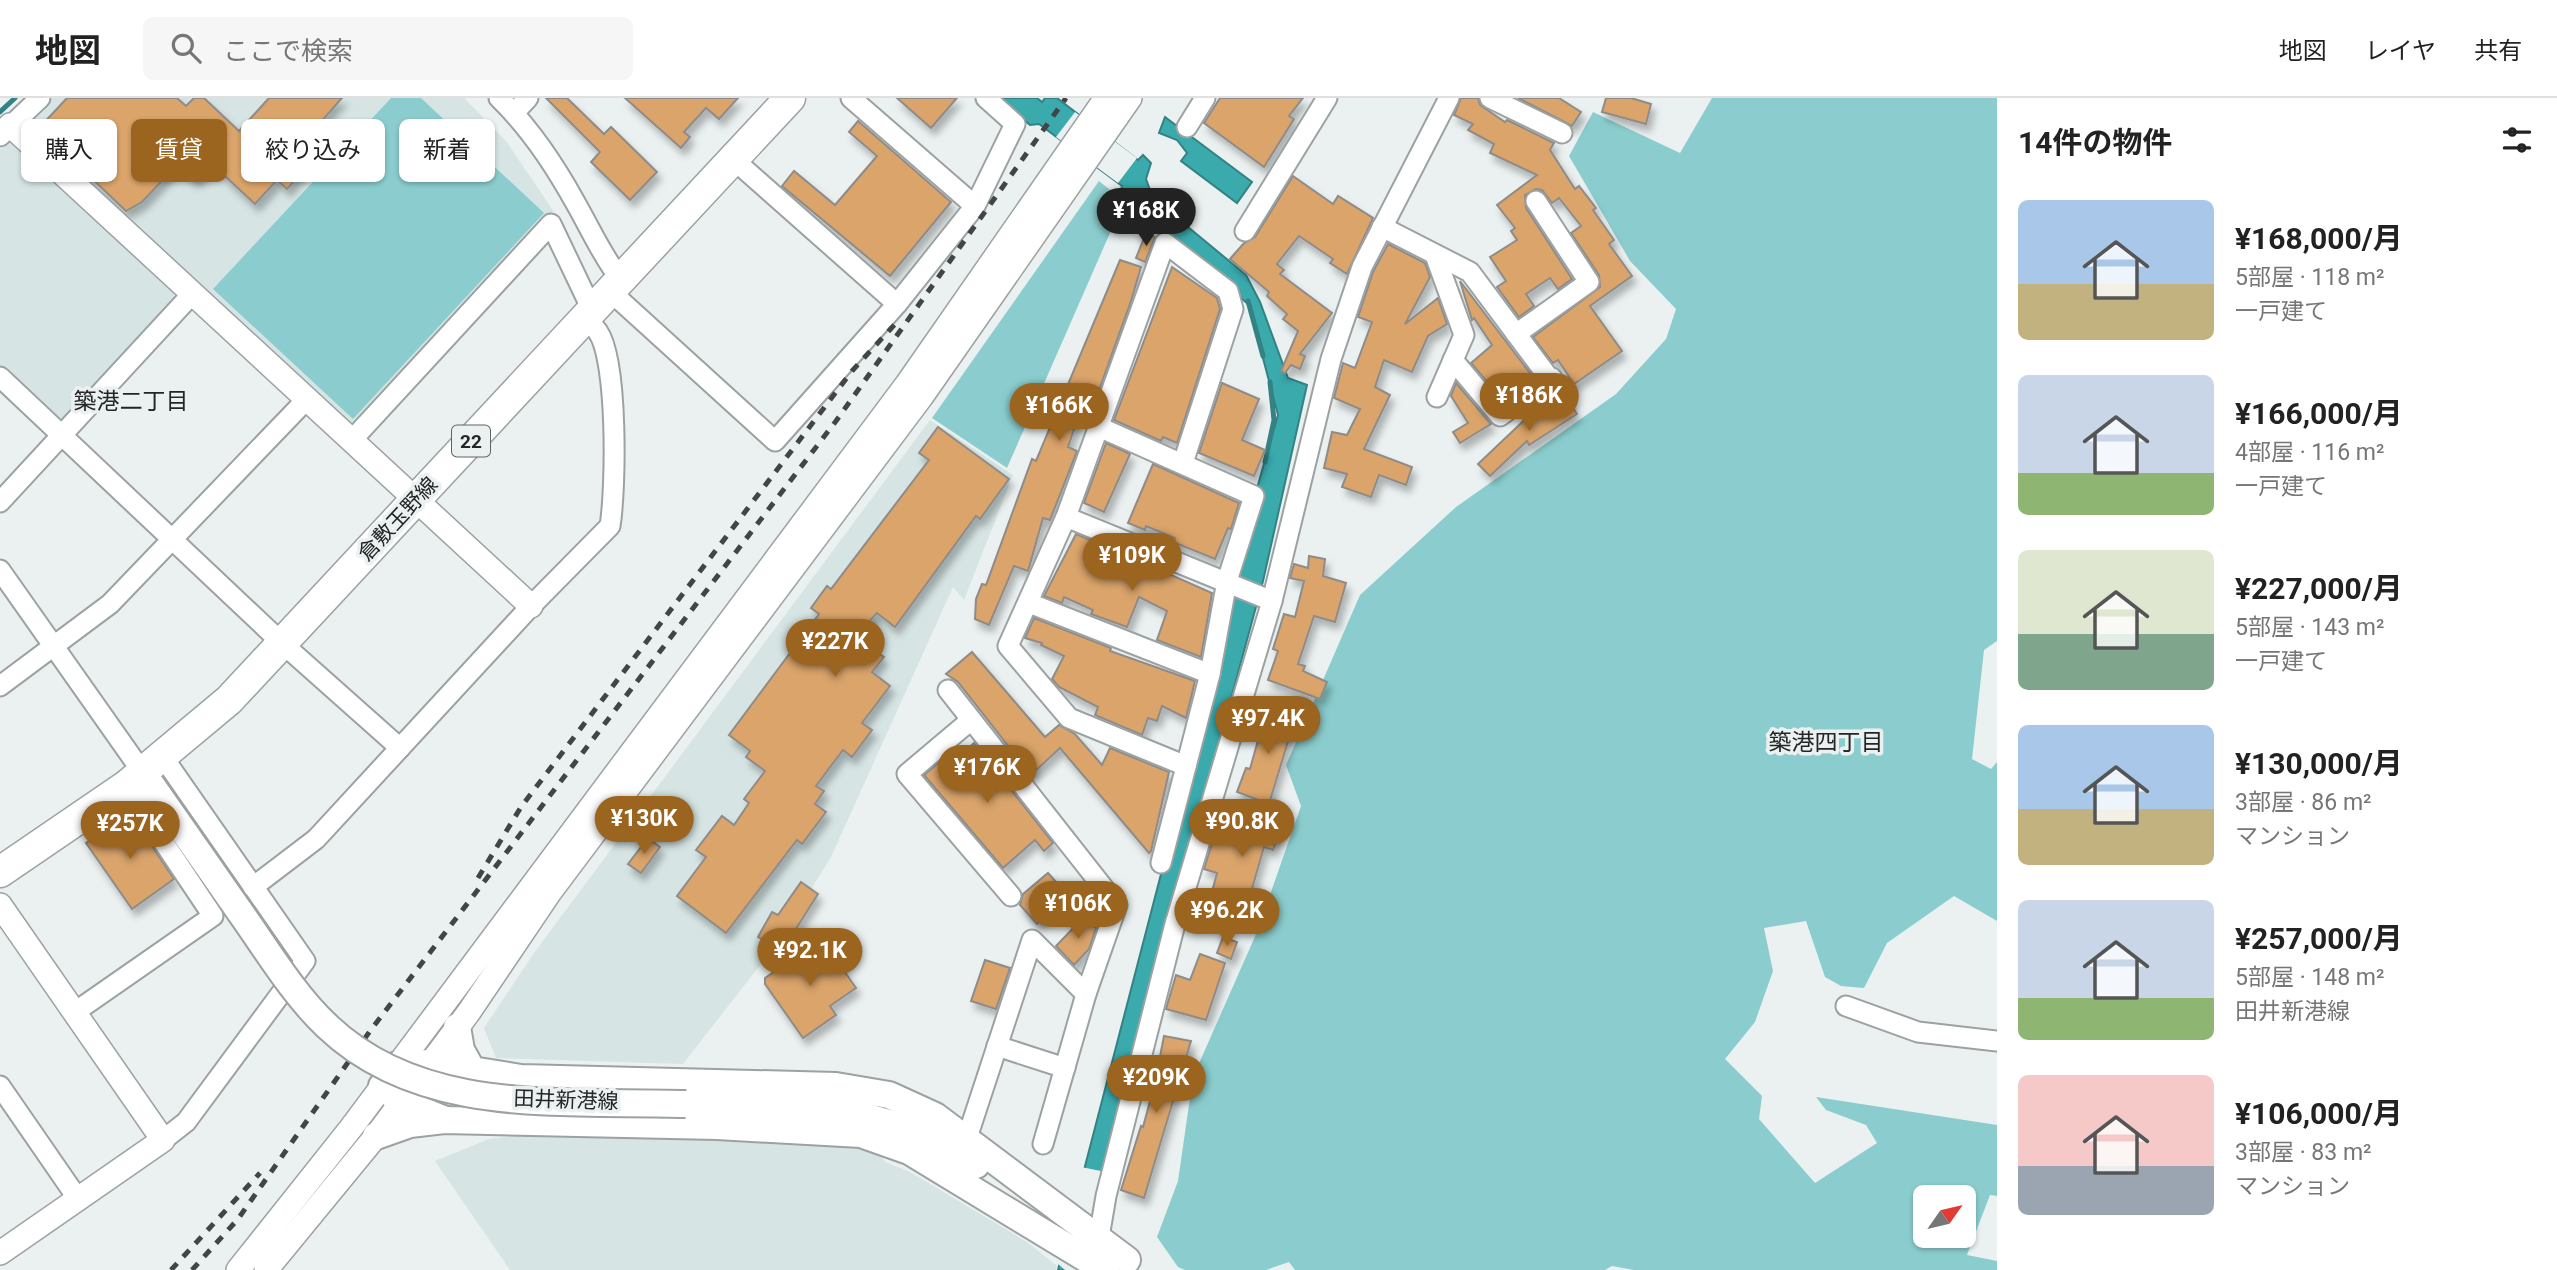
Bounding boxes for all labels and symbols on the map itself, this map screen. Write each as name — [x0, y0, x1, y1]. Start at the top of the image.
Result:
pin: ¥168K — [1097, 188, 1195, 248]
pin: ¥186K — [1480, 374, 1578, 433]
pin: ¥166K — [1010, 384, 1108, 443]
district label: 築港二丁目 — [74, 388, 189, 415]
road number: 22 — [452, 426, 490, 456]
street label: 倉敷玉野線 — [353, 472, 443, 566]
pin: ¥109K — [1083, 533, 1181, 593]
pin: ¥227K — [786, 620, 884, 679]
pin: ¥97.4K — [1211, 696, 1325, 756]
district label: 築港四丁目 — [1769, 729, 1884, 756]
pin: ¥176K — [938, 746, 1036, 805]
pin: ¥130K — [595, 796, 693, 856]
pin: ¥90.8K — [1185, 800, 1299, 859]
pin: ¥257K — [81, 802, 179, 861]
pin: ¥106K — [1029, 882, 1127, 941]
pin: ¥96.2K — [1170, 888, 1284, 948]
pin: ¥92.1K — [753, 928, 867, 988]
pin: ¥209K — [1107, 1056, 1205, 1115]
street label: 田井新港線 — [513, 1086, 619, 1114]
north arrow — [1913, 1185, 1976, 1248]

